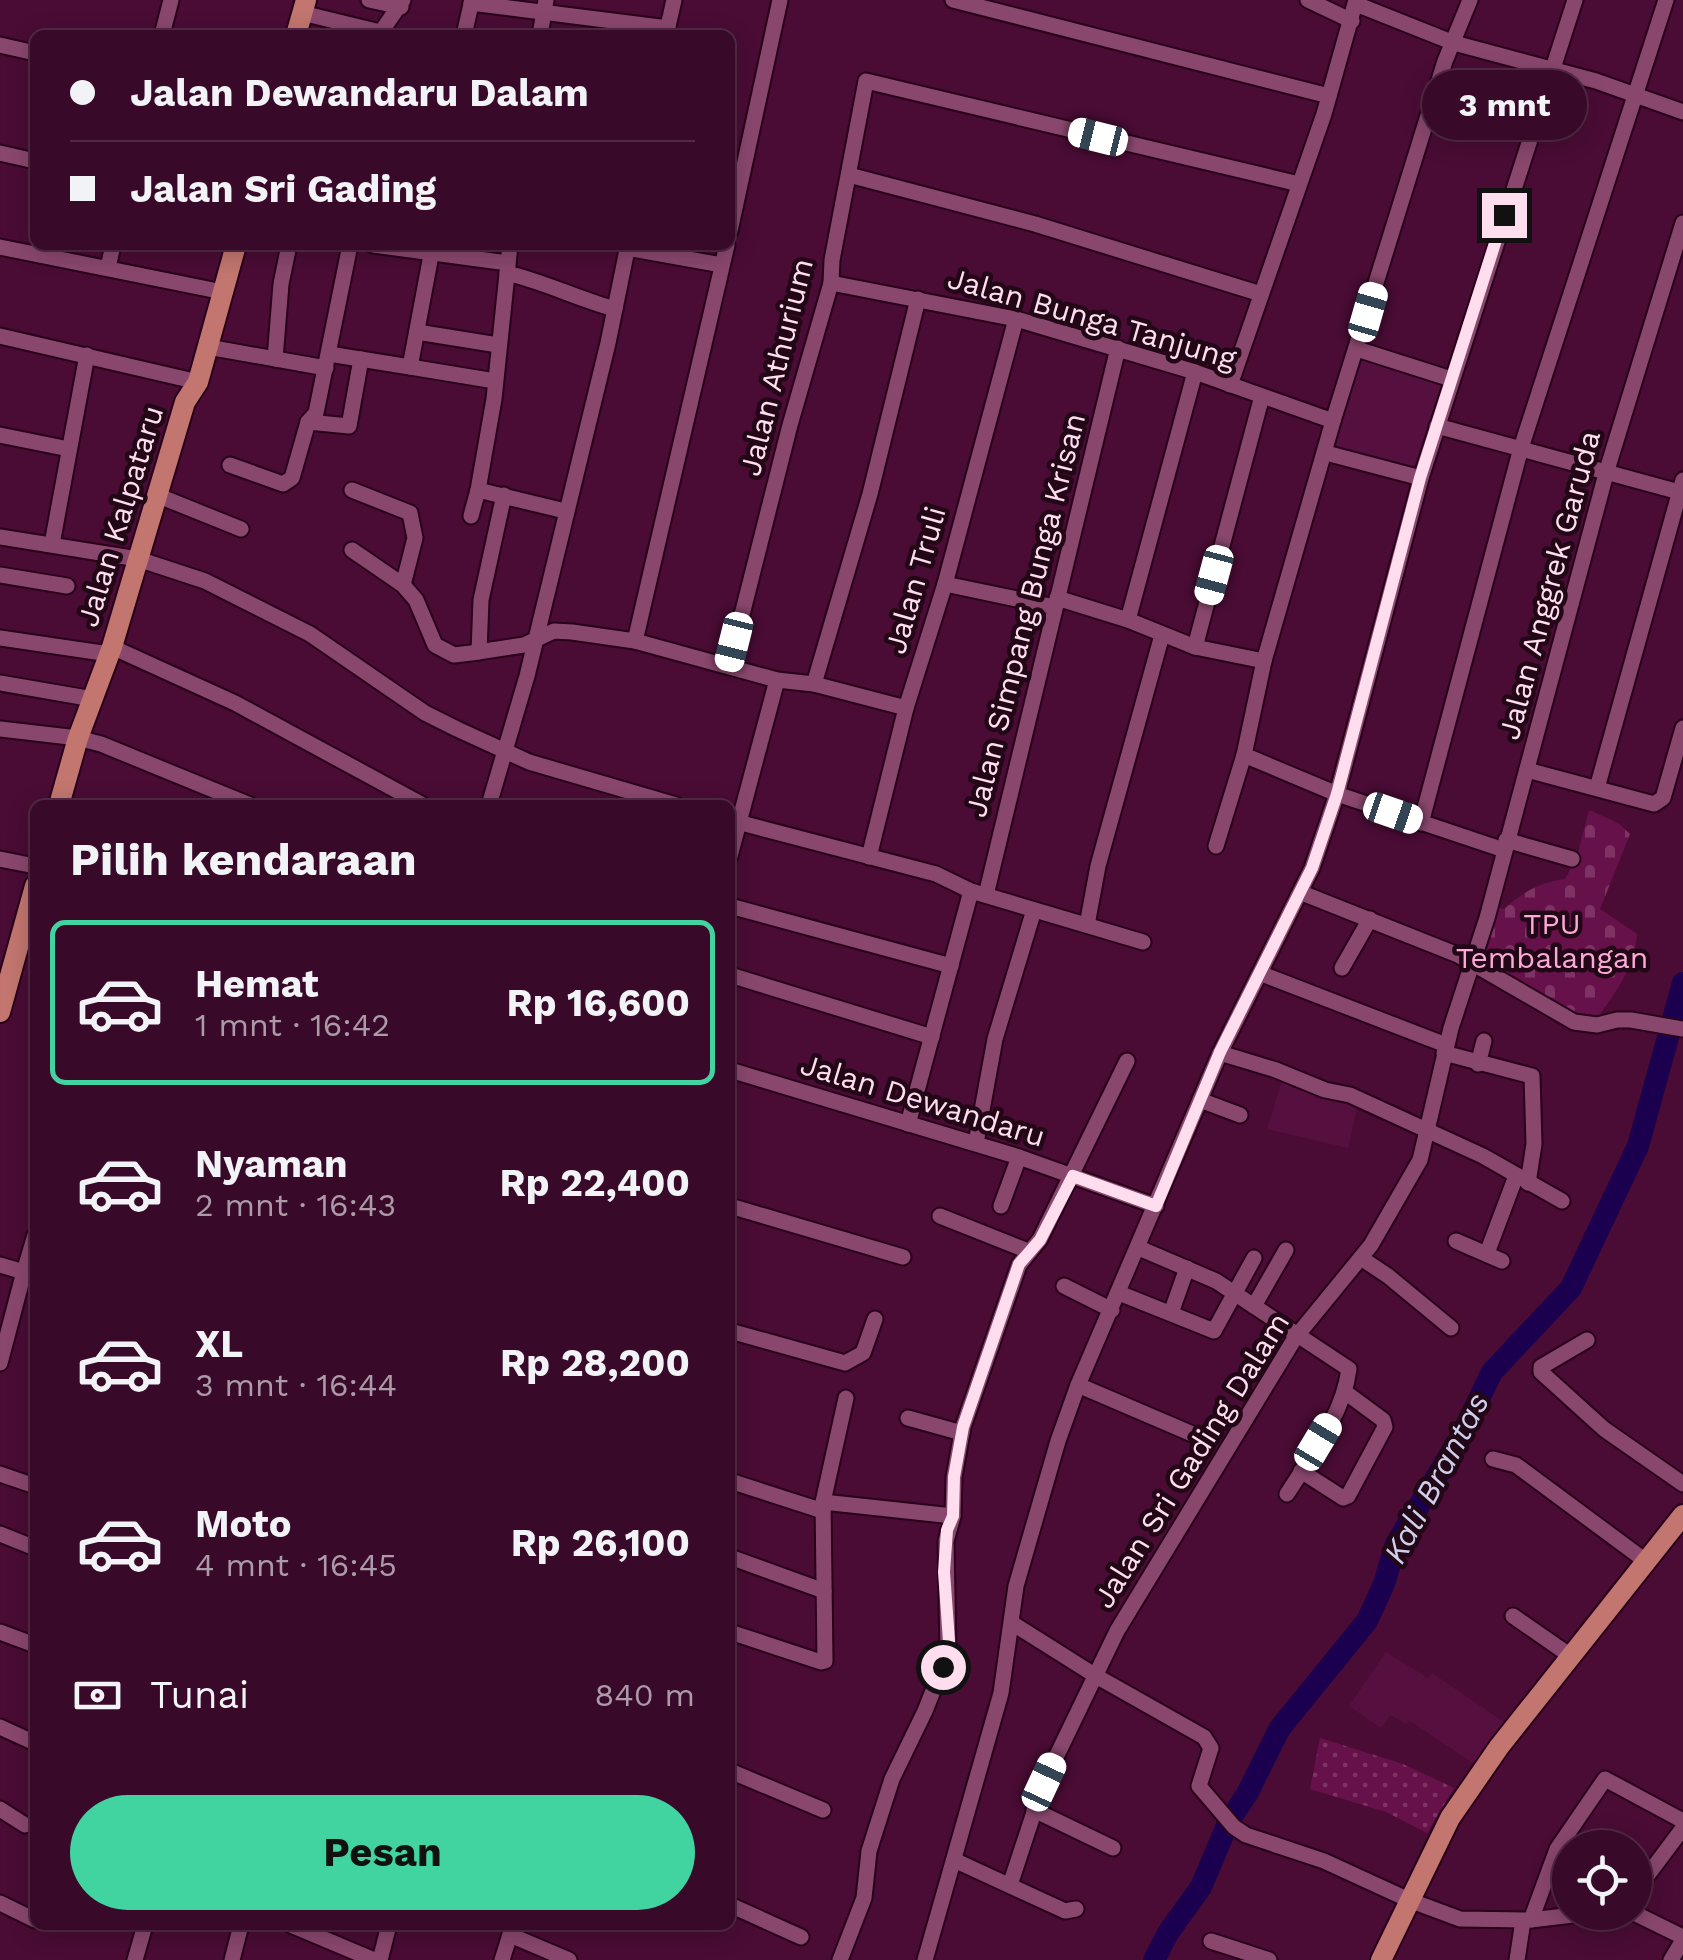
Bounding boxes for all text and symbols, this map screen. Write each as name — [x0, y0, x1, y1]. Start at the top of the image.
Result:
callout: 3 mnt — [1422, 70, 1586, 140]
text: Jalan Dewandaru Dalam — [130, 71, 589, 115]
text: 3 mnt — [1459, 86, 1550, 124]
car — [1065, 115, 1131, 159]
text: Jalan Sri Gading — [130, 167, 436, 211]
route end — [1482, 193, 1527, 238]
street label: Jalan Athurium — [732, 255, 820, 479]
street label: Jalan Bunga Tanjung — [944, 260, 1240, 376]
car — [1345, 279, 1391, 345]
street label: Jalan Kalpataru — [70, 401, 170, 631]
street label: Jalan Simpang Bunga Krisan — [958, 409, 1092, 821]
street label: Jalan Anggrek Garuda — [1491, 427, 1607, 743]
street label: Jalan Truli — [877, 502, 953, 658]
car — [1192, 542, 1236, 608]
car — [712, 609, 756, 675]
car — [1360, 789, 1426, 837]
text: Pilih kendaraan — [70, 833, 417, 886]
park label: TPU Tembalangan — [1456, 906, 1648, 975]
icon: car — [75, 958, 165, 1048]
text: Hemat — [195, 962, 319, 1006]
text: Rp 16,600 — [507, 981, 690, 1025]
text: 1 mnt · 16:42 — [195, 1006, 390, 1044]
street label: Jalan Dewandaru — [797, 1046, 1049, 1154]
icon: car — [75, 1138, 165, 1228]
text: Nyaman — [195, 1142, 347, 1186]
text: Rp 22,400 — [500, 1161, 690, 1205]
text: 2 mnt · 16:43 — [195, 1186, 396, 1224]
street label: Jalan Sri Gading Dalam — [1086, 1306, 1296, 1614]
icon: car — [75, 1318, 165, 1408]
text: XL — [195, 1322, 243, 1366]
text: Rp 28,200 — [500, 1341, 690, 1385]
text: 3 mnt · 16:44 — [195, 1366, 397, 1404]
water label: Kali Brantas — [1375, 1386, 1497, 1570]
car — [1290, 1409, 1346, 1475]
icon: car — [75, 1498, 165, 1588]
text: Moto — [195, 1502, 291, 1546]
text: Rp 26,100 — [511, 1521, 690, 1565]
text: 4 mnt · 16:45 — [195, 1546, 397, 1584]
route start — [921, 1645, 966, 1690]
icon: cash — [70, 1668, 125, 1723]
text: Tunai — [150, 1673, 249, 1717]
text: 840 m — [594, 1676, 695, 1714]
car — [1018, 1748, 1070, 1816]
button: Pesan — [70, 1795, 695, 1910]
map controls — [1552, 1830, 1652, 1930]
button: locate — [1552, 1830, 1652, 1930]

